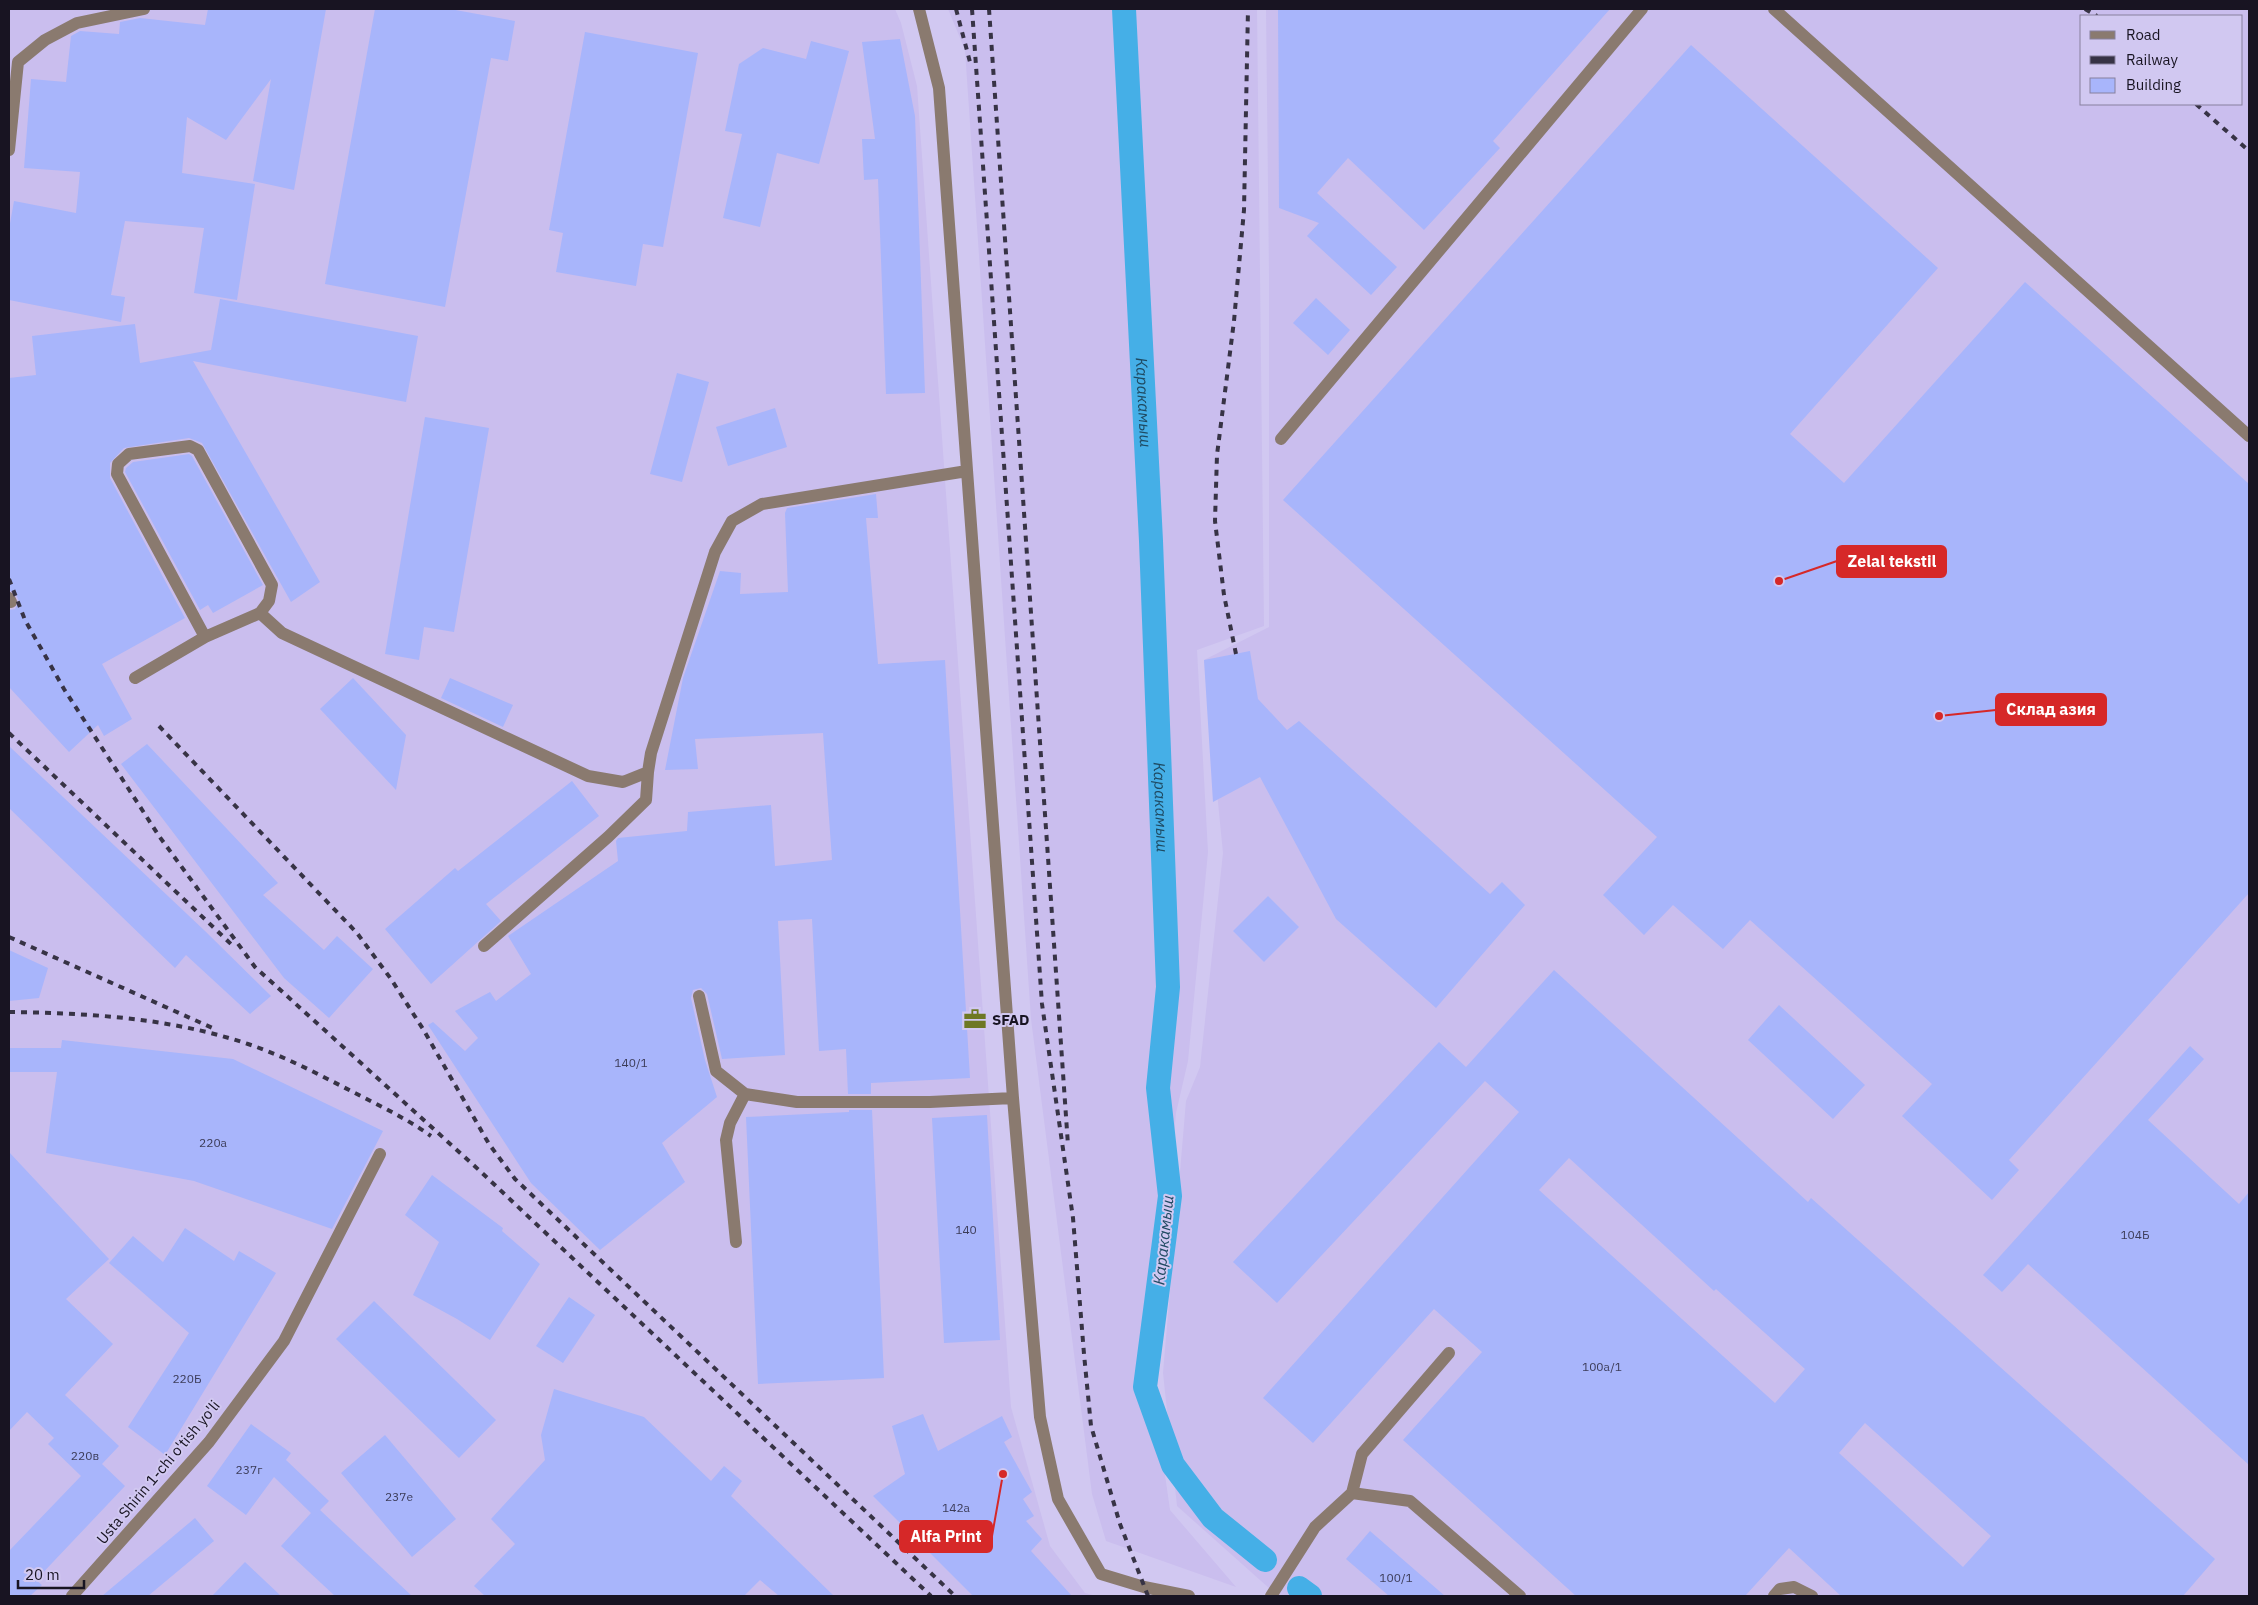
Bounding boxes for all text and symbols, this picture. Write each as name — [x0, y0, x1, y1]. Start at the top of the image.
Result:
legend — [2080, 15, 2243, 105]
text: Road — [2126, 25, 2161, 44]
text: Railway — [2126, 50, 2179, 69]
text: Building — [2126, 75, 2181, 94]
water label: Каракамыш — [1132, 357, 1156, 448]
callout: Zelal tekstil — [1837, 546, 1946, 577]
text: Zelal tekstil — [1848, 551, 1937, 571]
callout: Склад азия — [1996, 694, 2106, 725]
text: Склад азия — [2006, 699, 2096, 719]
water label: Каракамыш — [1149, 762, 1173, 853]
office icon: SFAD — [962, 1006, 988, 1032]
place label: SFAD — [992, 1010, 1030, 1029]
house number: 140/1 — [614, 1055, 648, 1070]
house number: 220a — [199, 1135, 228, 1150]
water label: Каракамыш — [1148, 1194, 1178, 1286]
house number: 140 — [955, 1222, 977, 1237]
house number: 104Б — [2120, 1227, 2150, 1242]
house number: 100a/1 — [1582, 1359, 1622, 1374]
house number: 220Б — [172, 1371, 202, 1386]
street label: Usta Shirin 1-chi o'tish yo'li — [92, 1396, 224, 1548]
house number: 220в — [71, 1448, 99, 1463]
house number: 237г — [236, 1462, 262, 1477]
house number: 237e — [385, 1489, 413, 1504]
house number: 142a — [942, 1500, 971, 1515]
callout: Alfa Print — [900, 1521, 992, 1552]
text: Alfa Print — [910, 1526, 982, 1546]
scale bar — [18, 1558, 84, 1590]
text: 20 m — [25, 1565, 60, 1584]
house number: 100/1 — [1379, 1570, 1413, 1585]

